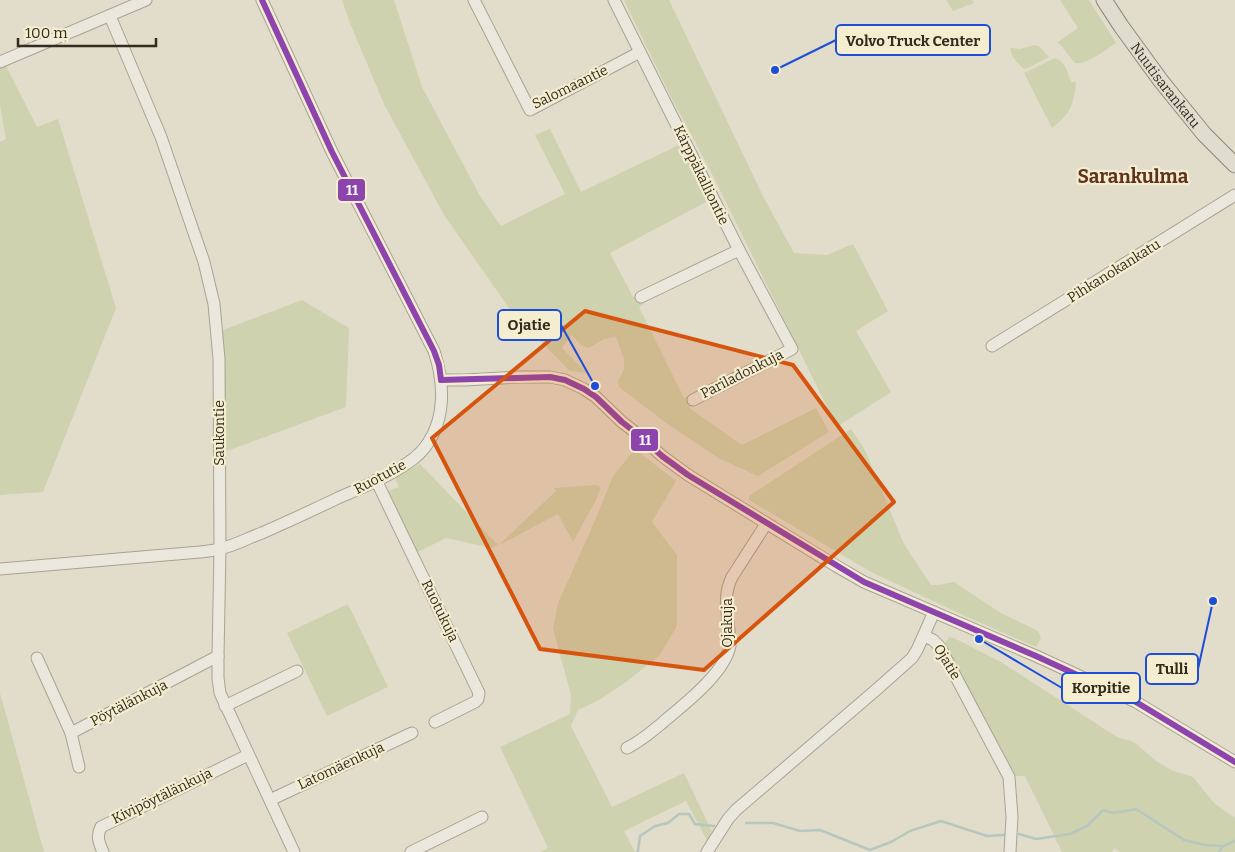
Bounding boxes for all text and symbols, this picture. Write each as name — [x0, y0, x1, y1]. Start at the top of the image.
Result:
scale bar — [18, 15, 155, 47]
text: 100 m — [25, 24, 68, 42]
callout: Volvo Truck Center — [836, 25, 990, 55]
text: Volvo Truck Center — [846, 32, 980, 50]
street label: Nuutisarankatu — [1127, 39, 1204, 131]
street label: Salomaantie — [529, 61, 611, 113]
street label: Kärppäkalliontie — [670, 122, 732, 228]
district label: Sarankulma — [1078, 165, 1189, 188]
line badge: 11 — [337, 178, 366, 202]
text: 11 — [346, 182, 358, 199]
street label: Pihkanokankatu — [1064, 235, 1164, 306]
callout: Ojatie — [498, 310, 561, 340]
text: Ojatie — [508, 316, 550, 334]
street label: Pariladonkuja — [698, 346, 786, 402]
street label: Saukontie — [211, 400, 228, 466]
line badge: 11 — [630, 428, 659, 452]
text: 11 — [639, 432, 651, 449]
street label: Ruotutie — [351, 456, 409, 498]
street label: Ruotukuja — [418, 577, 463, 645]
street label: Ojakuja — [719, 598, 736, 648]
street label: Ojatie — [930, 641, 964, 683]
callout: Tulli — [1146, 654, 1198, 684]
text: Tulli — [1156, 660, 1189, 678]
callout: Korpitie — [1062, 673, 1140, 703]
street label: Pöytälänkuja — [88, 676, 171, 730]
text: Korpitie — [1072, 679, 1130, 697]
street label: Latomäenkuja — [295, 738, 387, 793]
street label: Kivipöytälänkuja — [109, 764, 215, 828]

